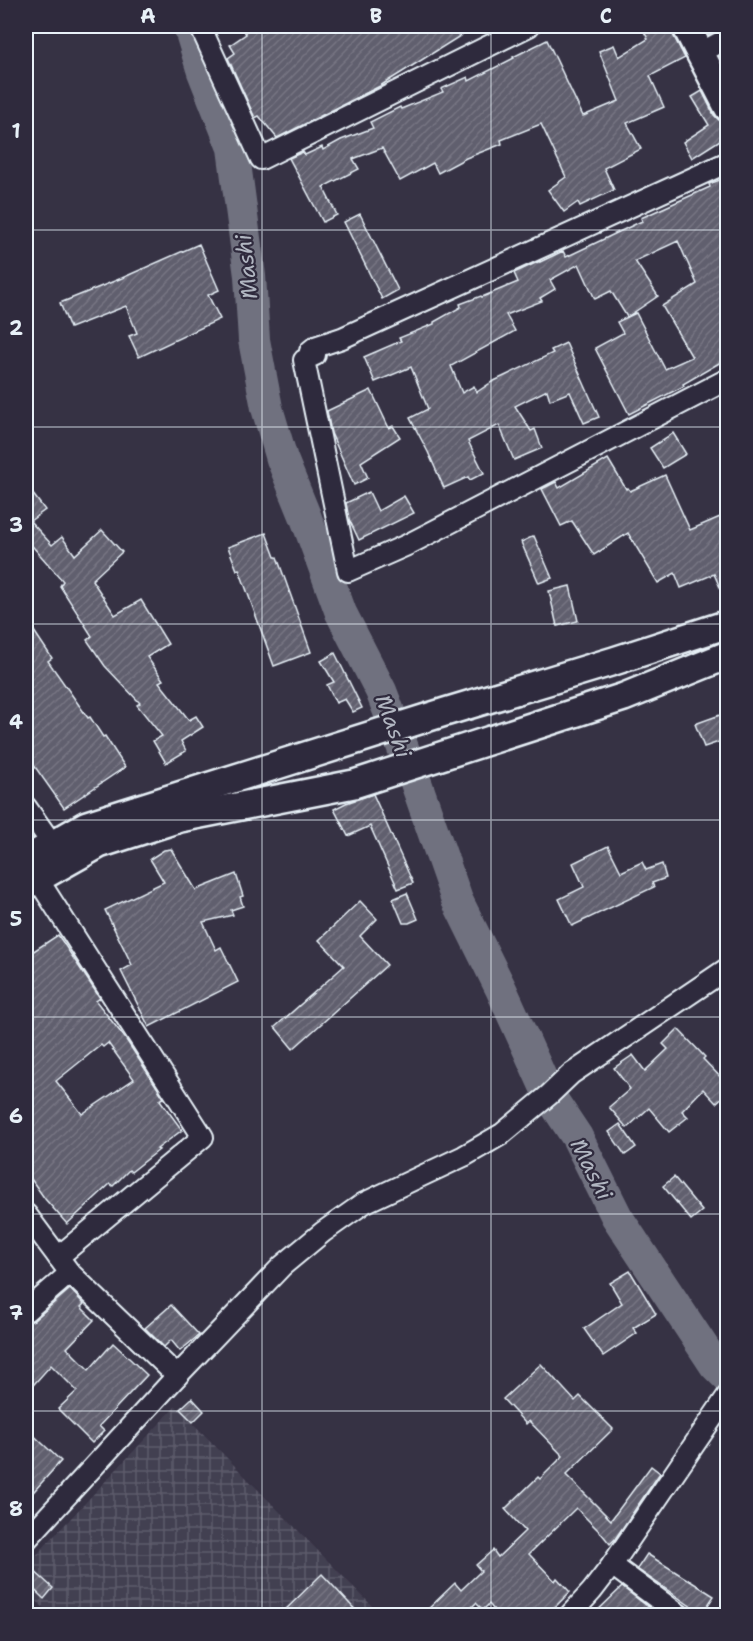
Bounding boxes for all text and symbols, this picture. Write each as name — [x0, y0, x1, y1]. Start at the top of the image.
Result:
text: A — [140, 3, 156, 29]
text: B — [370, 3, 382, 29]
text: C — [600, 3, 612, 29]
text: 1 — [11, 118, 21, 144]
water label: Mashi — [229, 232, 264, 301]
text: 2 — [9, 315, 23, 341]
text: 3 — [9, 512, 23, 538]
water label: Mashi — [369, 691, 419, 762]
text: 4 — [9, 709, 23, 735]
text: 5 — [10, 906, 22, 932]
text: 6 — [9, 1103, 23, 1129]
water label: Mashi — [564, 1134, 620, 1206]
text: 7 — [9, 1300, 23, 1326]
text: 8 — [9, 1496, 23, 1522]

